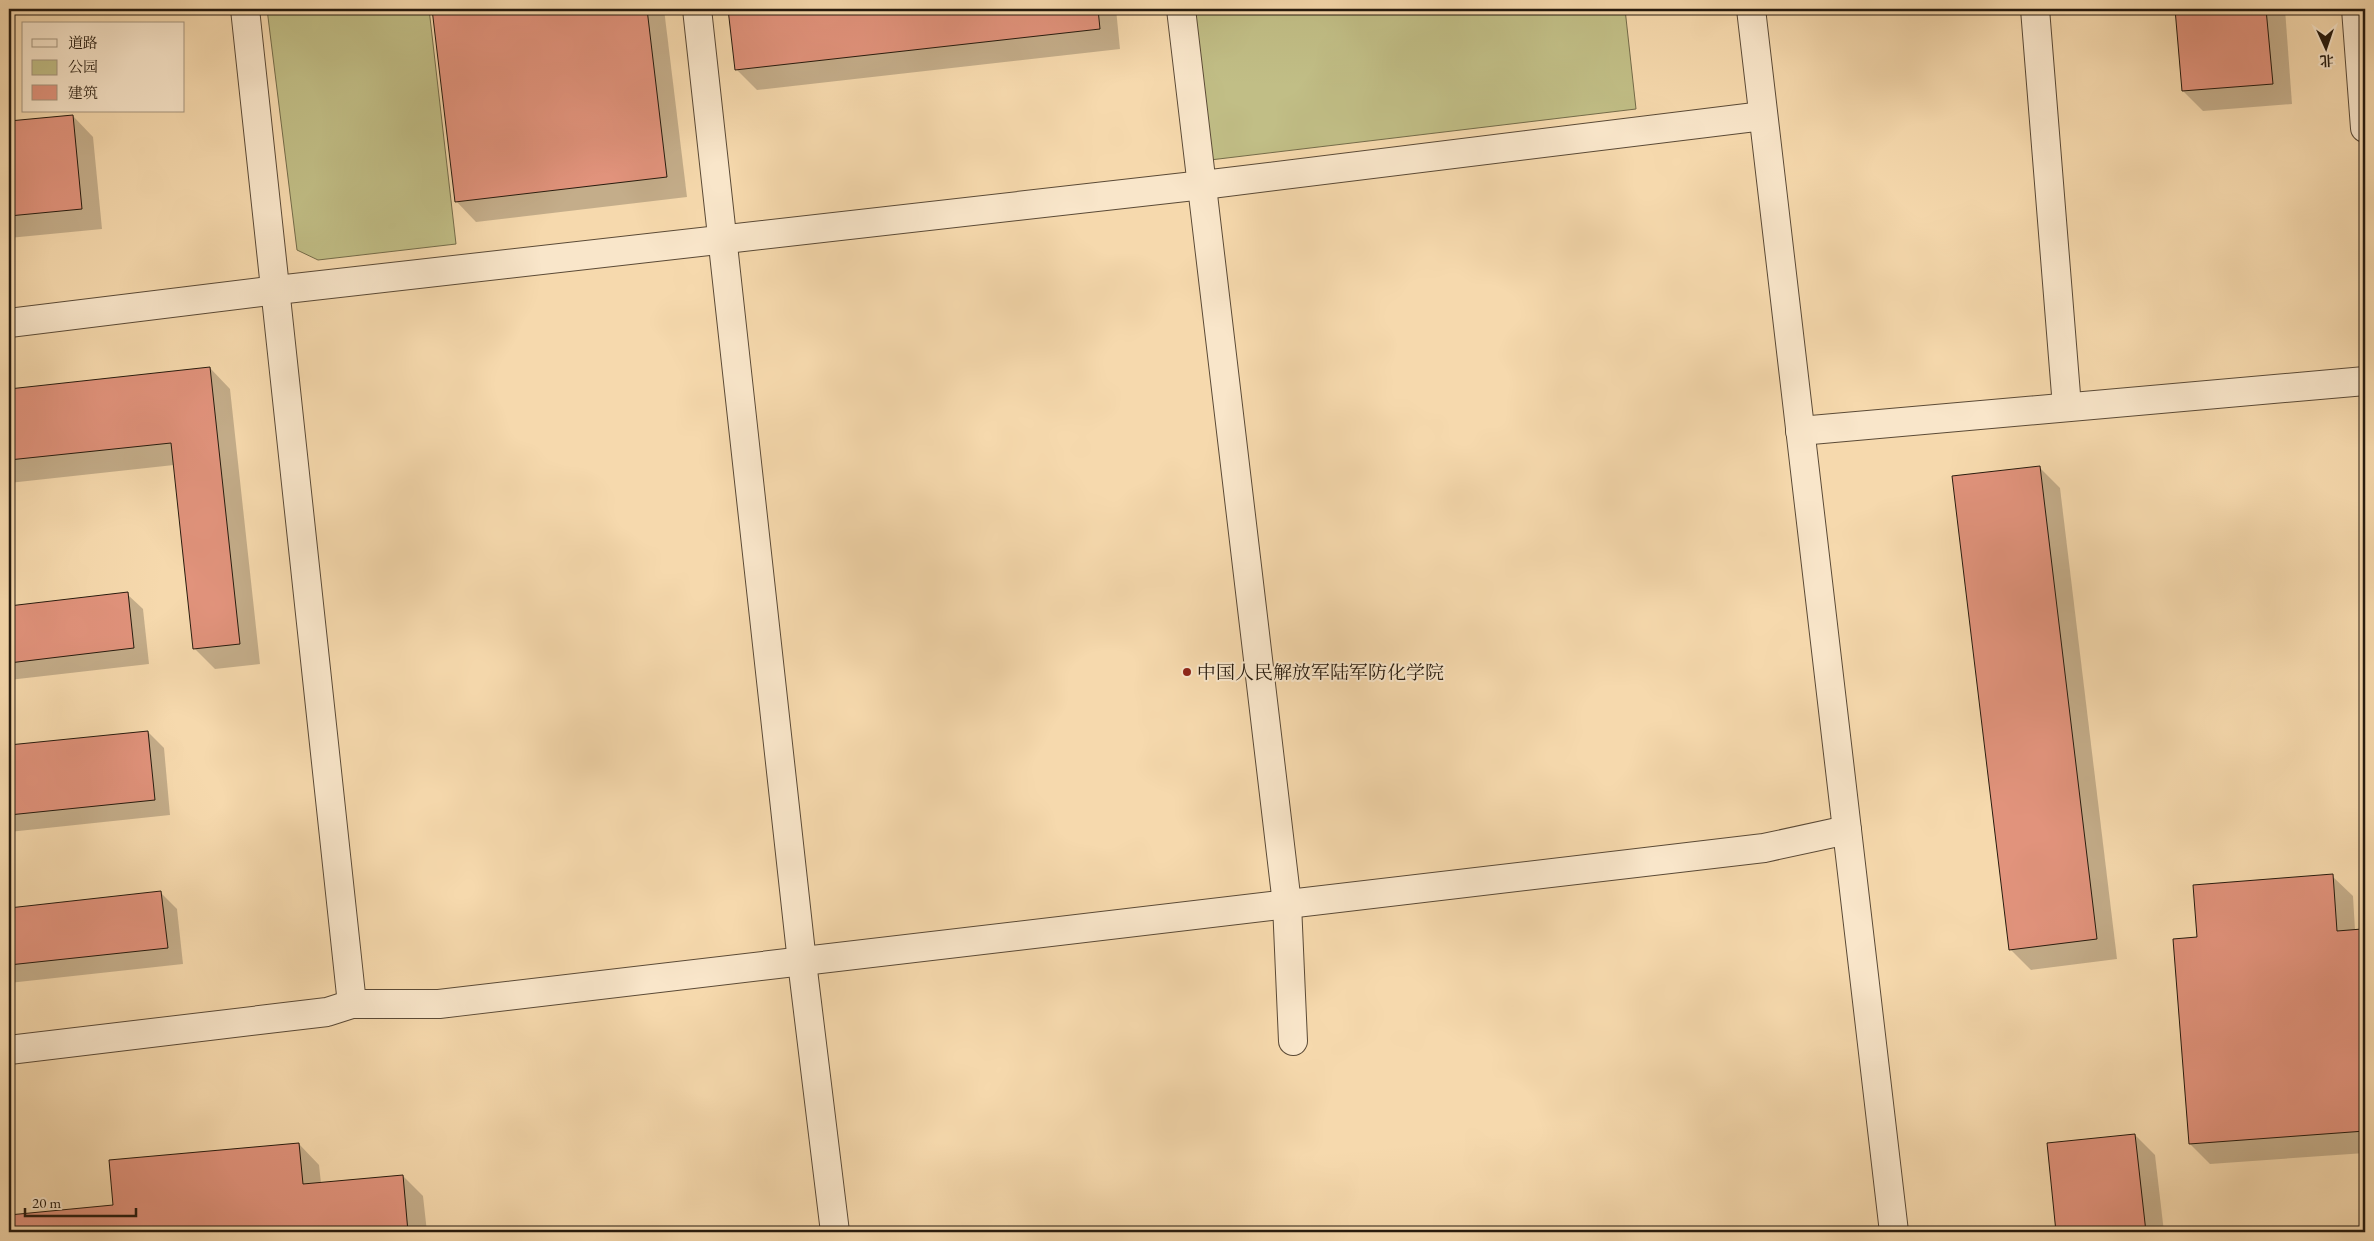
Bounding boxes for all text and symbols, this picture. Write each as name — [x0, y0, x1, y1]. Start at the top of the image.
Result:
legend — [22, 22, 185, 112]
north arrow — [2302, 22, 2352, 72]
text: 道路 — [68, 33, 98, 52]
text: 北 — [2319, 52, 2334, 70]
text: 公园 — [68, 57, 98, 76]
text: 建筑 — [68, 83, 98, 102]
place label: 中国人民解放军陆军防化学院 — [1197, 660, 1444, 685]
marker: 中国人民解放军陆军防化学院 — [1181, 666, 1193, 678]
scale bar — [25, 1186, 136, 1218]
text: 20 m — [32, 1193, 61, 1212]

